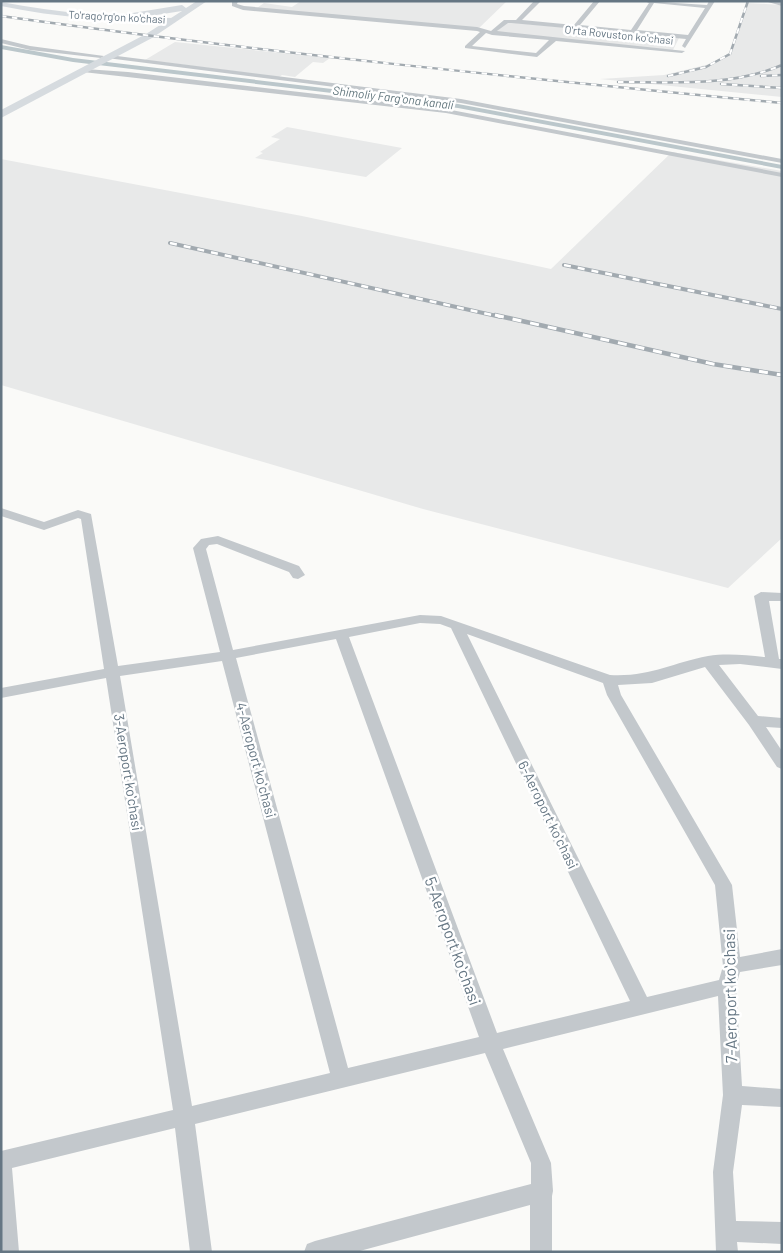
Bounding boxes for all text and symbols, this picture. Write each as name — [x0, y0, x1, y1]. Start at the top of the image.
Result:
street label: To'raqo'rg'on ko'chasi — [68, 7, 166, 26]
street label: Oʻrta Rovuston koʻchasi — [564, 22, 674, 47]
water label: Shimoliy Fargʻona kanali — [332, 83, 454, 111]
street label: 4-Aeroport koʻchasi — [233, 700, 280, 819]
street label: 3-Aeroport koʻchasi — [111, 712, 146, 832]
street label: 6-Aeroport koʻchasi — [515, 758, 582, 872]
street label: 5-Aeroport koʻchasi — [421, 874, 486, 1008]
street label: 7-Aeroport koʻchasi — [719, 929, 740, 1063]

